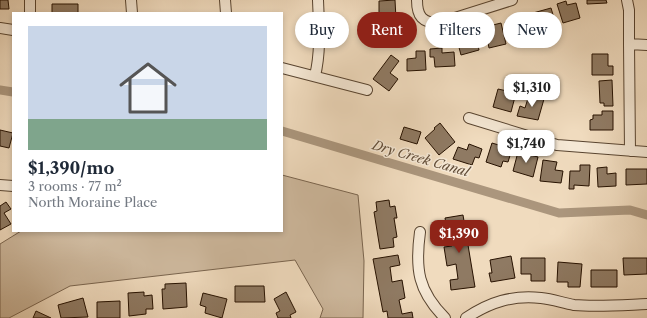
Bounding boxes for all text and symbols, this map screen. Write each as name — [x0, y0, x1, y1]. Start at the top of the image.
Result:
chip: Buy — [295, 12, 349, 48]
chip: Rent — [357, 12, 417, 48]
chip: Filters — [425, 12, 495, 48]
chip: New — [503, 12, 562, 48]
icon: home — [112, 52, 184, 124]
pin: $1,310 — [499, 74, 565, 108]
text: $1,310 — [513, 79, 551, 95]
pin: $1,740 — [493, 130, 559, 164]
text: $1,740 — [507, 135, 545, 151]
water label: Dry Creek Canal — [370, 136, 473, 180]
text: $1,390/mo — [28, 158, 114, 178]
text: 3 rooms · 77 m² — [28, 178, 122, 194]
text: North Moraine Place — [28, 194, 157, 210]
pin: $1,390 — [426, 220, 492, 254]
text: $1,390 — [439, 225, 479, 241]

